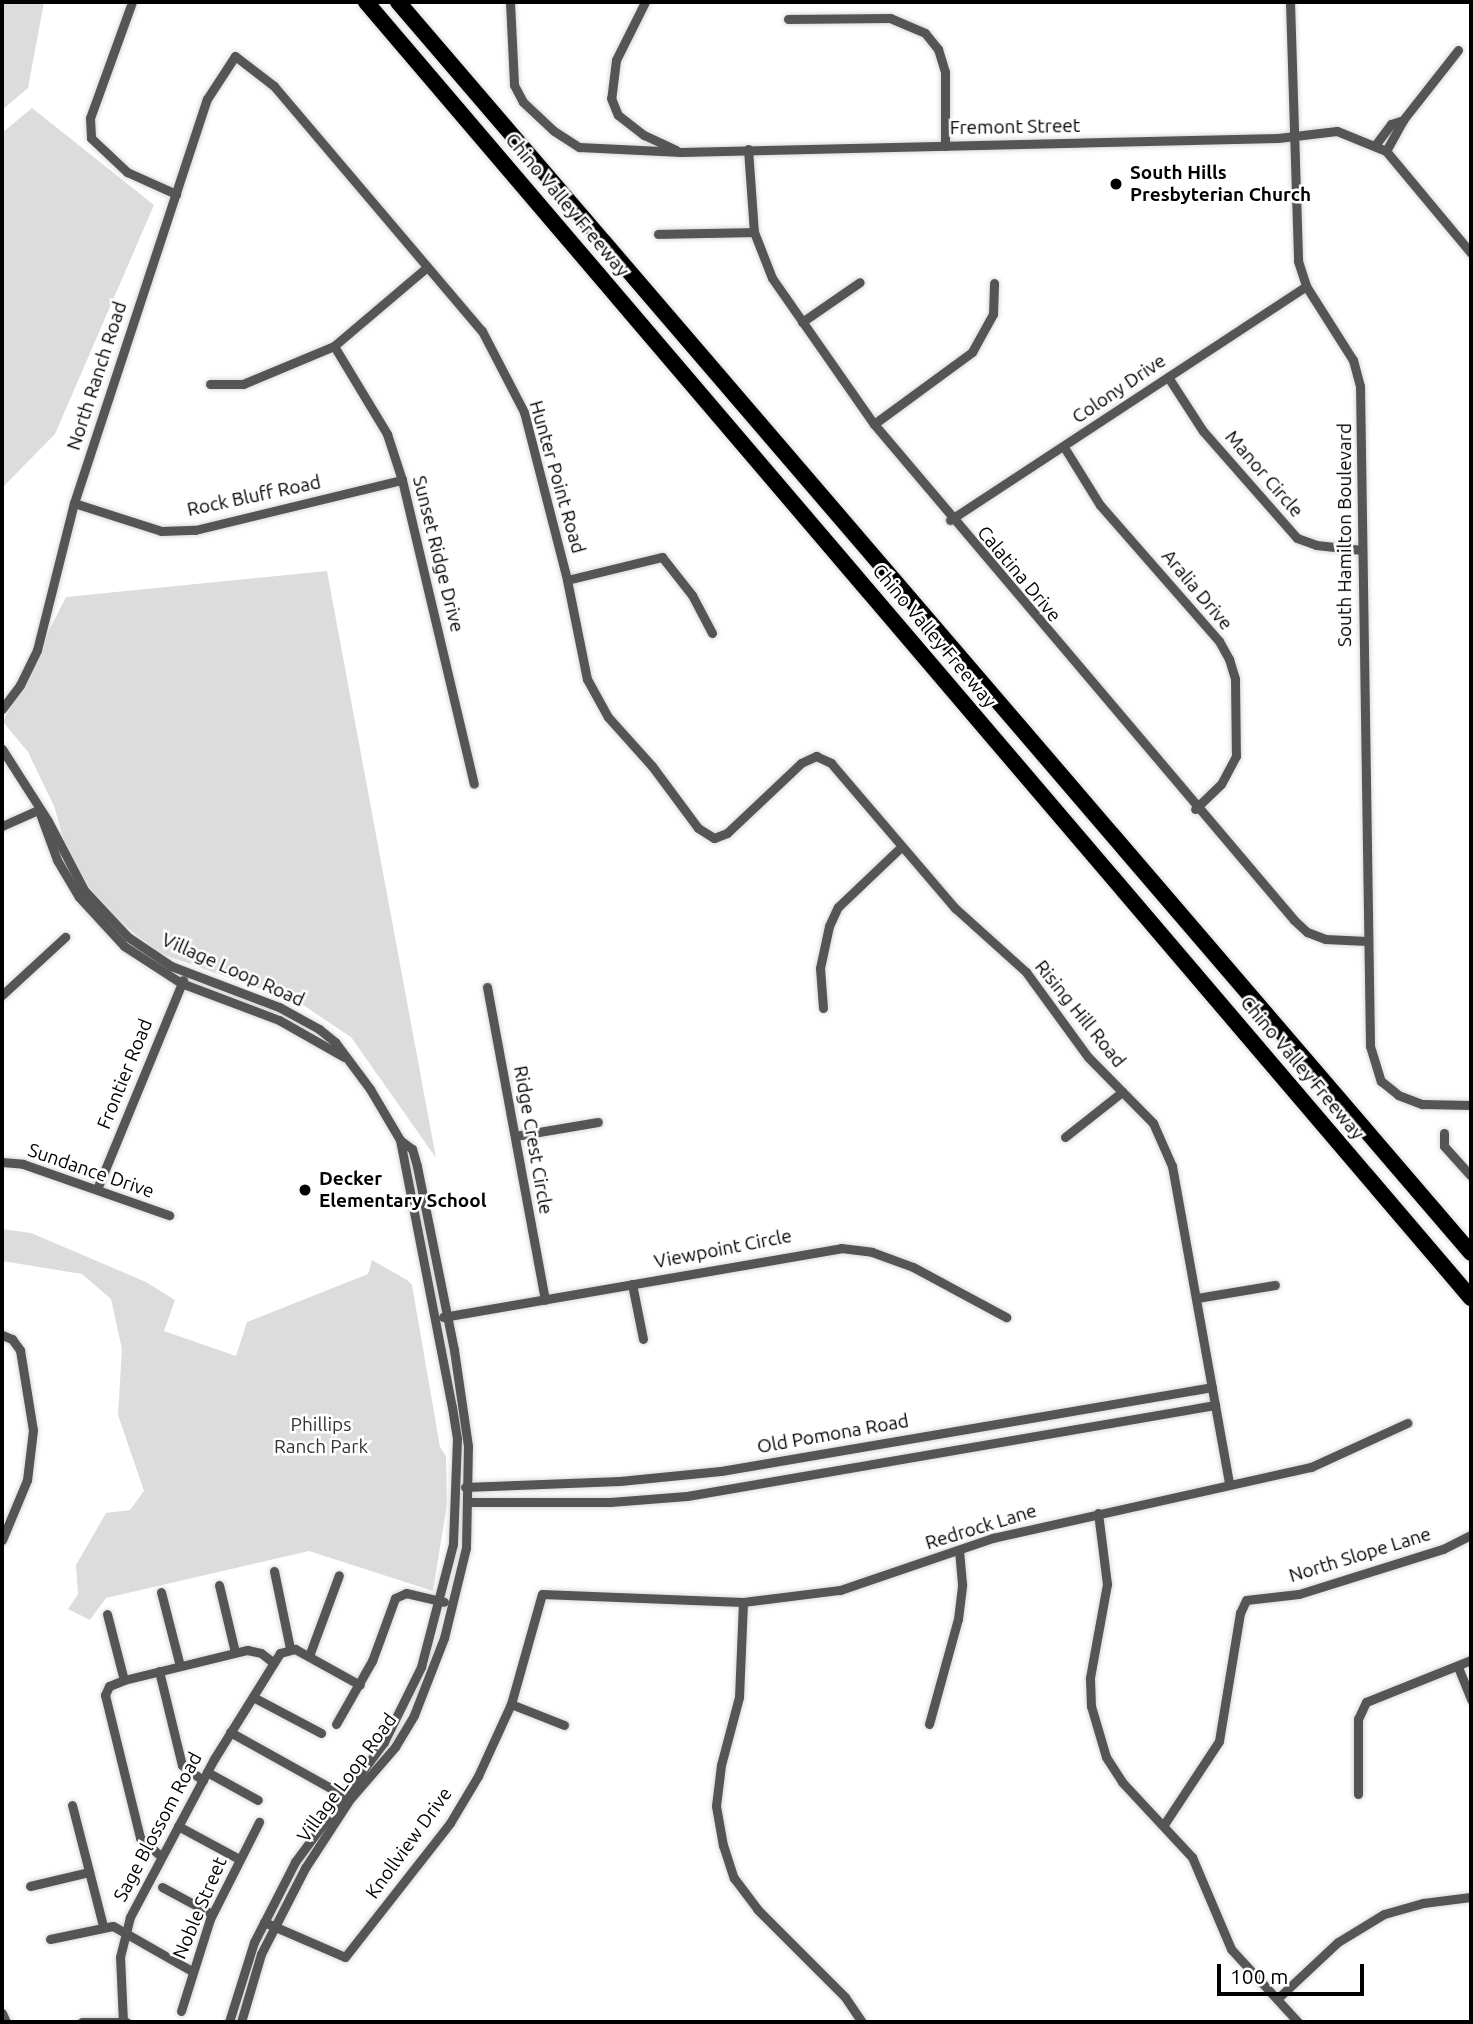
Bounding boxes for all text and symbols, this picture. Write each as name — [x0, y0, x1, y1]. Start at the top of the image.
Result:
street label: Fremont Street — [950, 114, 1080, 140]
street label: Chino Valley Freeway — [500, 129, 634, 281]
place label: South Hills Presbyterian Church — [1130, 162, 1311, 206]
marker: South Hills Presbyterian Church — [1108, 176, 1124, 192]
street label: North Ranch Road — [62, 299, 132, 453]
street label: Colony Drive — [1068, 349, 1170, 429]
street label: Hunter Point Road — [524, 398, 590, 556]
street label: South Hamilton Boulevard — [1334, 423, 1356, 647]
street label: Manor Circle — [1220, 426, 1308, 522]
street label: Rock Bluff Road — [185, 471, 323, 521]
street label: Sunset Ridge Drive — [408, 473, 468, 635]
street label: Calatina Drive — [972, 521, 1066, 627]
street label: Aralia Drive — [1157, 545, 1237, 635]
street label: Chino Valley Freeway — [867, 560, 1001, 712]
street label: Village Loop Road — [158, 928, 308, 1012]
street label: Rising Hill Road — [1030, 956, 1130, 1072]
street label: Chino Valley Freeway — [1235, 992, 1369, 1144]
street label: Frontier Road — [93, 1016, 157, 1132]
street label: Ridge Crest Circle — [509, 1064, 557, 1216]
street label: Sundance Drive — [25, 1139, 157, 1203]
place label: Decker Elementary School — [319, 1168, 486, 1212]
marker: Decker Elementary School — [297, 1182, 313, 1198]
street label: Viewpoint Circle — [652, 1224, 794, 1274]
street label: Old Pomona Road — [755, 1409, 911, 1459]
park label: Phillips Ranch Park — [274, 1414, 368, 1458]
street label: Redrock Lane — [923, 1499, 1039, 1555]
street label: North Slope Lane — [1286, 1523, 1434, 1587]
street label: Village Loop Road — [293, 1709, 401, 1847]
street label: Sage Blossom Road — [109, 1748, 207, 1906]
street label: Knollview Drive — [361, 1783, 457, 1903]
street label: Noble Street — [168, 1854, 232, 1962]
scale bar — [1221, 1951, 1368, 1995]
text: 100 m — [1230, 1964, 1288, 1988]

